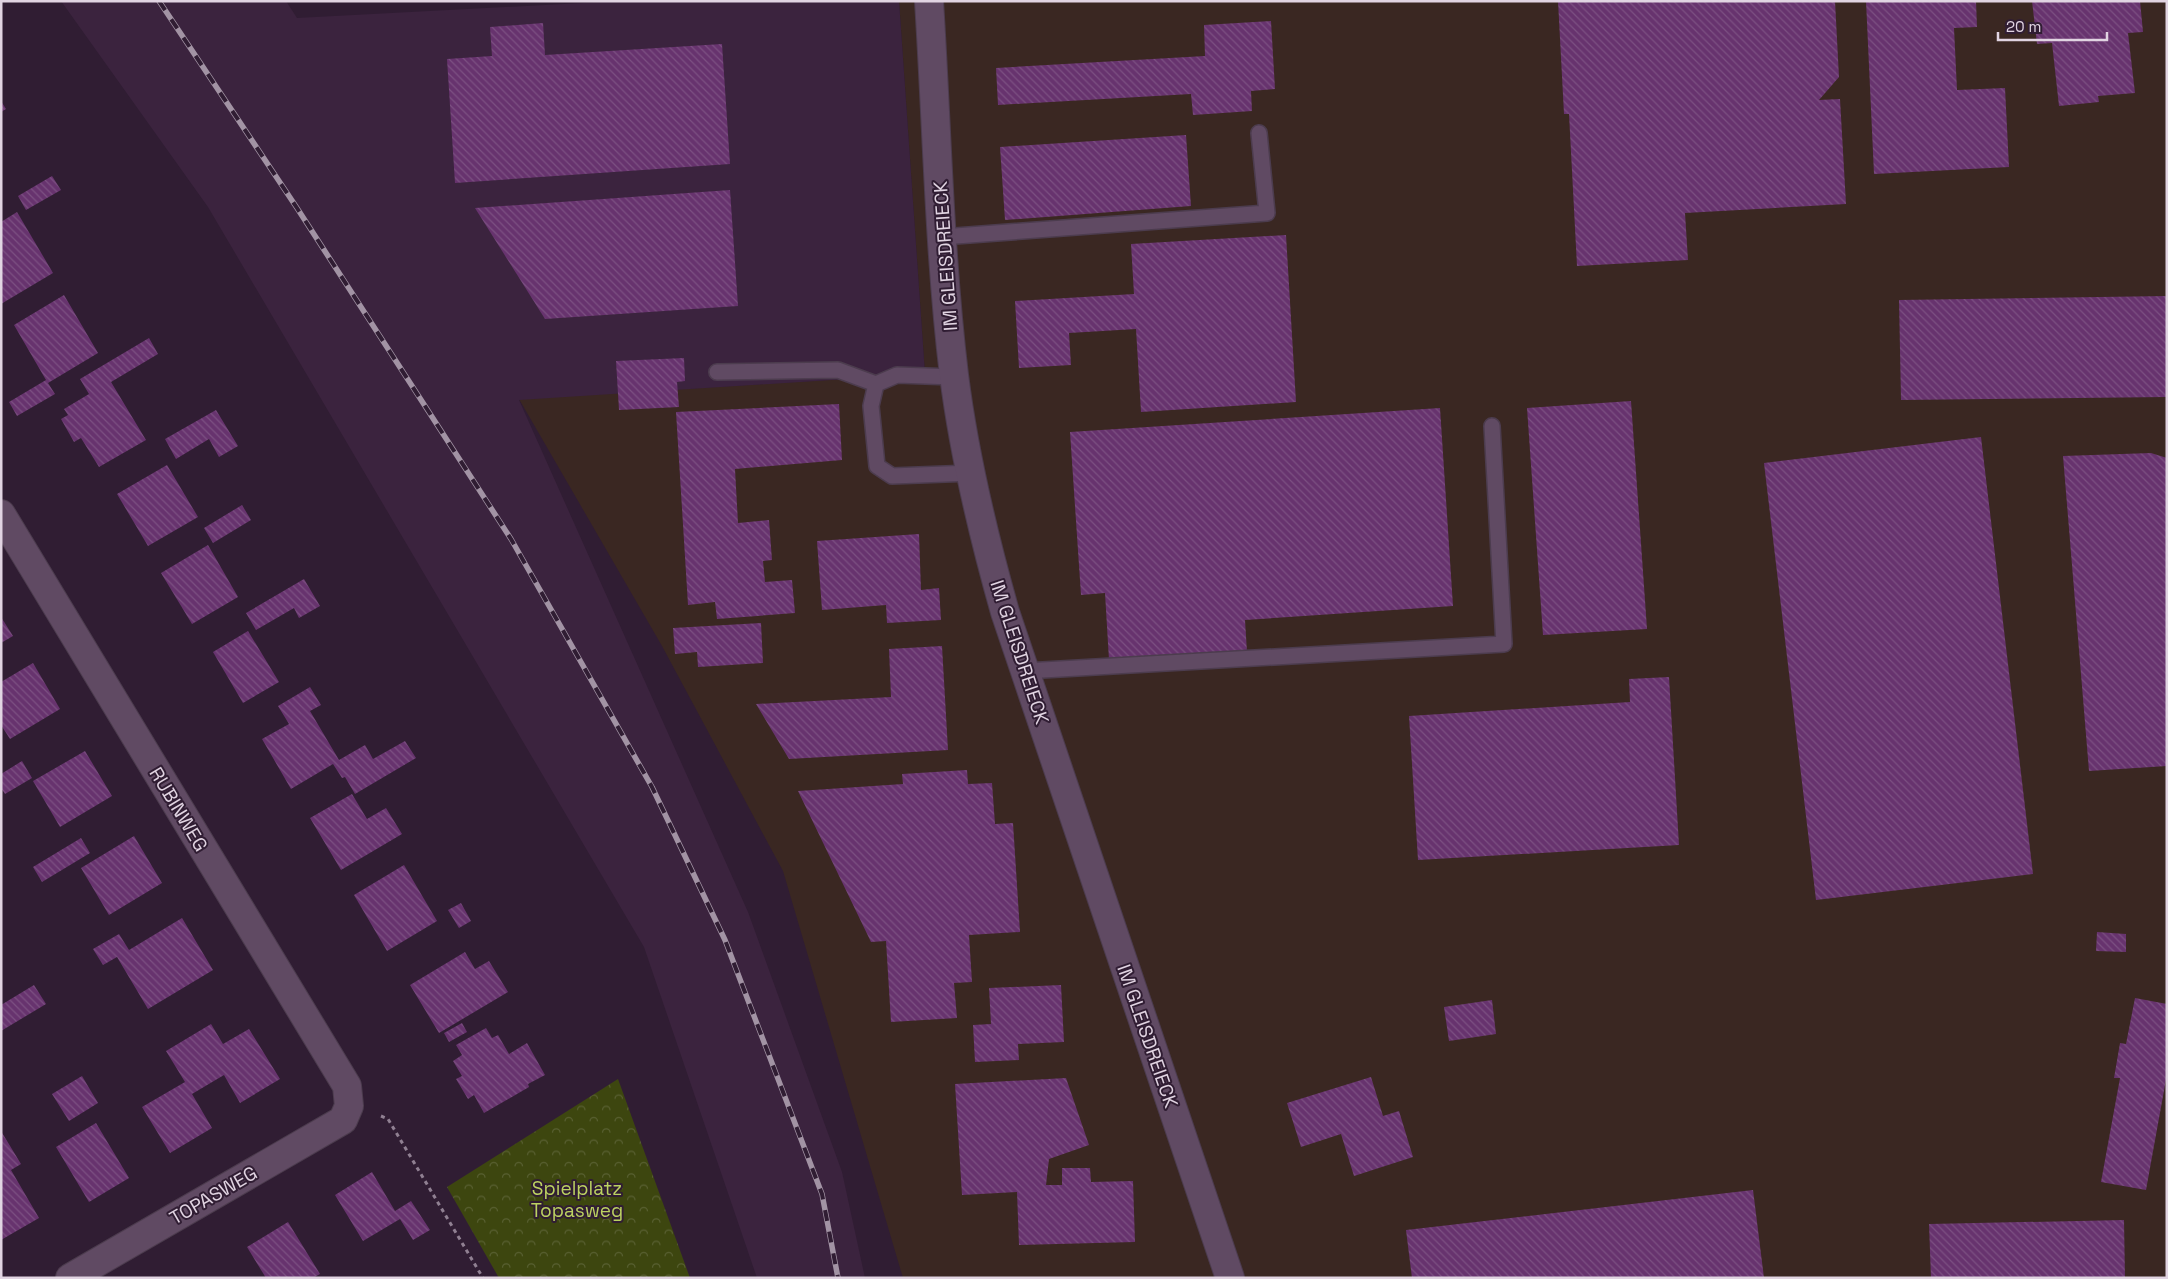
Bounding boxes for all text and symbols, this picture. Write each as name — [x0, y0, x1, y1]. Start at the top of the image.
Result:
scale bar — [1998, 10, 2107, 42]
text: 20 m — [2006, 17, 2041, 36]
street label: IM GLEISDREIECK — [928, 180, 963, 332]
street label: IM GLEISDREIECK — [984, 577, 1055, 728]
street label: RUBINWEG — [144, 762, 214, 856]
street label: IM GLEISDREIECK — [1111, 961, 1184, 1112]
street label: TOPASWEG — [165, 1160, 262, 1231]
park label: Spielplatz Topasweg — [531, 1176, 623, 1223]

